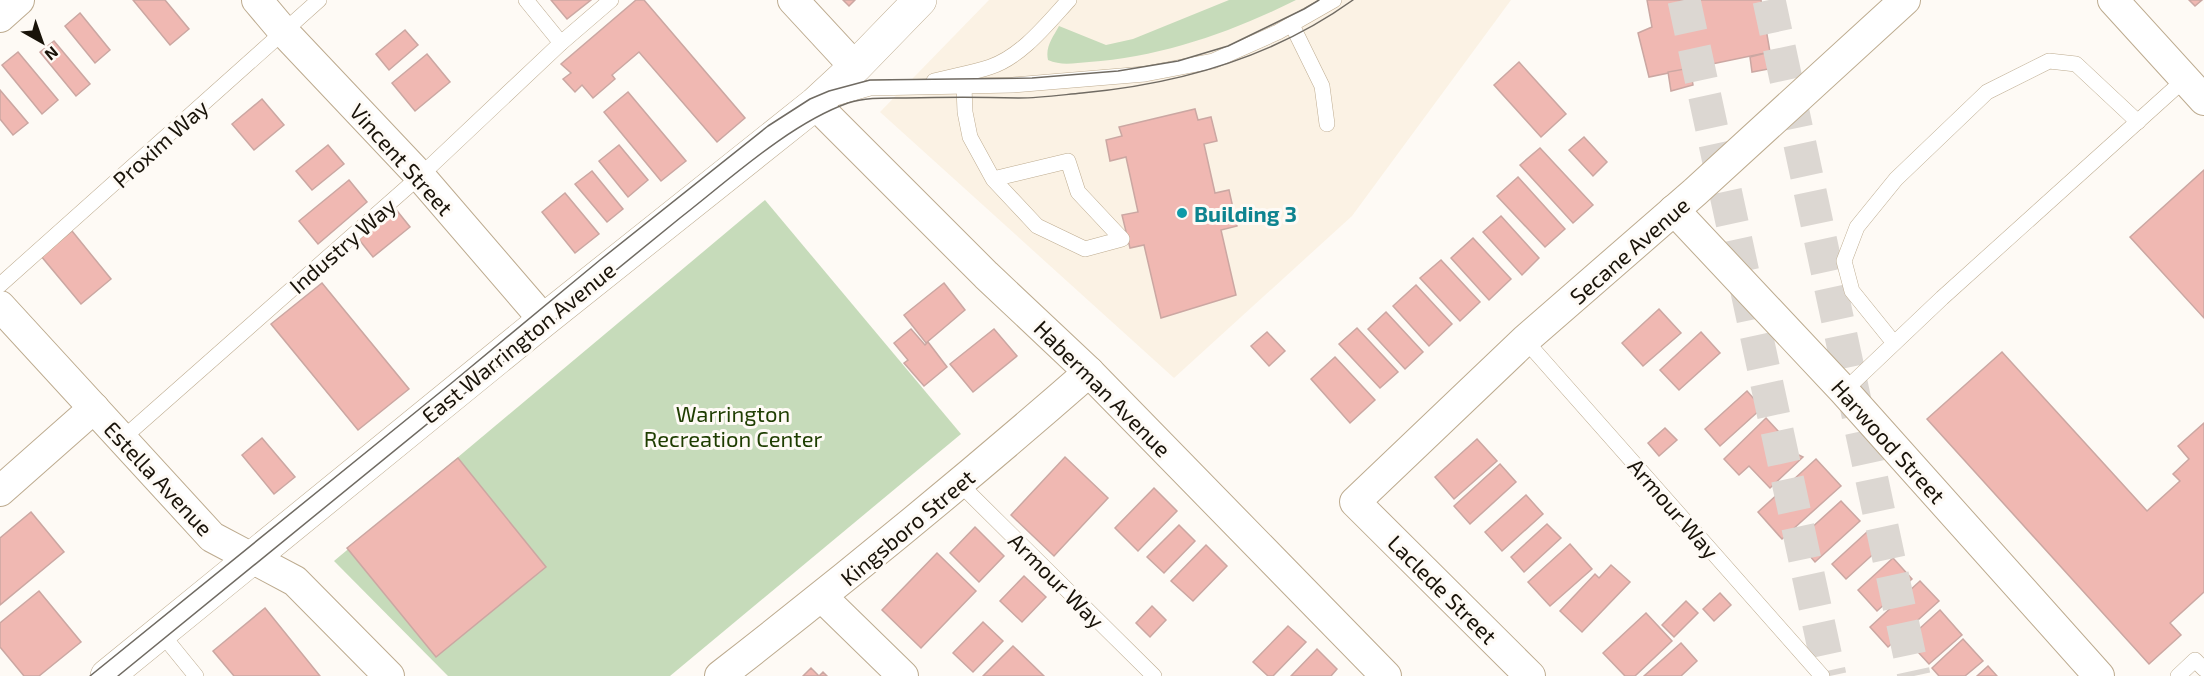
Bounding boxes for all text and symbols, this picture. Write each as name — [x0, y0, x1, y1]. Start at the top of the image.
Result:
north arrow — [12, 12, 72, 72]
text: N — [41, 43, 62, 65]
street label: Proxim Way — [107, 93, 213, 192]
street label: Vincent Street — [345, 98, 459, 220]
street label: Secane Avenue — [1564, 191, 1694, 309]
street label: Industry Way — [284, 192, 401, 298]
place label: Building 3 — [1194, 200, 1297, 226]
marker: Building 3 — [1175, 206, 1189, 220]
street label: East Warrington Avenue — [416, 256, 620, 428]
street label: Haberman Avenue — [1029, 314, 1177, 462]
street label: Harwood Street — [1827, 374, 1951, 508]
park label: Warrington Recreation Center — [644, 400, 823, 451]
street label: Estella Avenue — [99, 415, 219, 541]
street label: Armour Way — [1623, 453, 1725, 564]
street label: Kingsboro Street — [835, 463, 979, 591]
street label: Armour Way — [1004, 527, 1110, 633]
street label: Laclede Street — [1383, 529, 1503, 649]

